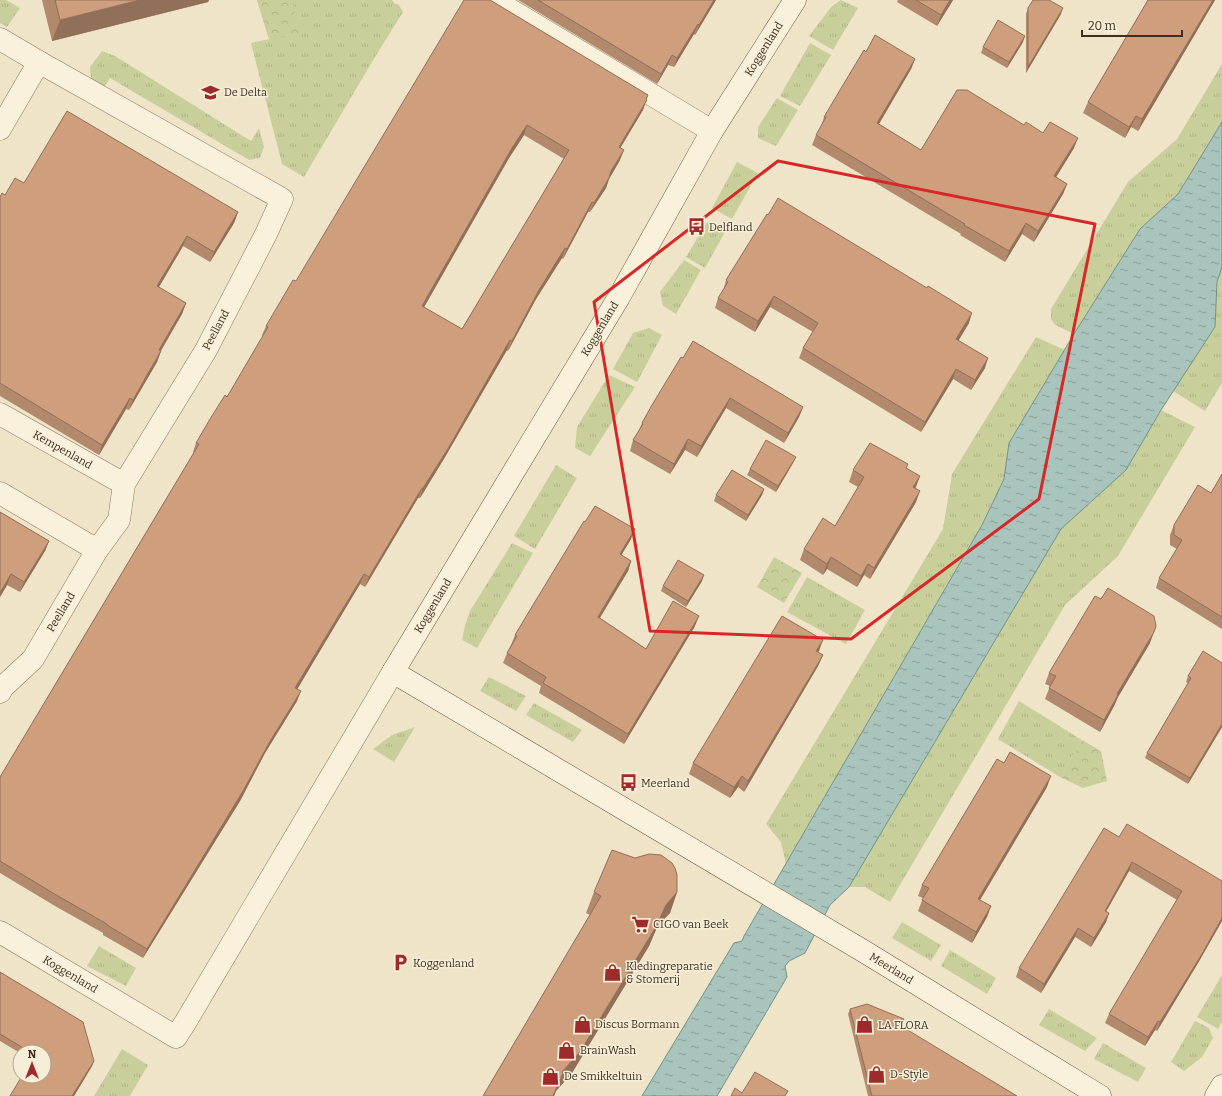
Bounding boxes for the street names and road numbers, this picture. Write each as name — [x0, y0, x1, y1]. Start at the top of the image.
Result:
street label: Koggenland — [742, 19, 786, 78]
street label: Koggenland — [579, 299, 622, 359]
street label: Peelland — [200, 307, 232, 353]
street label: Kempenland — [31, 428, 95, 472]
street label: Koggenland — [412, 576, 455, 636]
street label: Peelland — [44, 589, 78, 634]
street label: Meerland — [867, 950, 916, 987]
street label: Koggenland — [41, 953, 101, 996]

